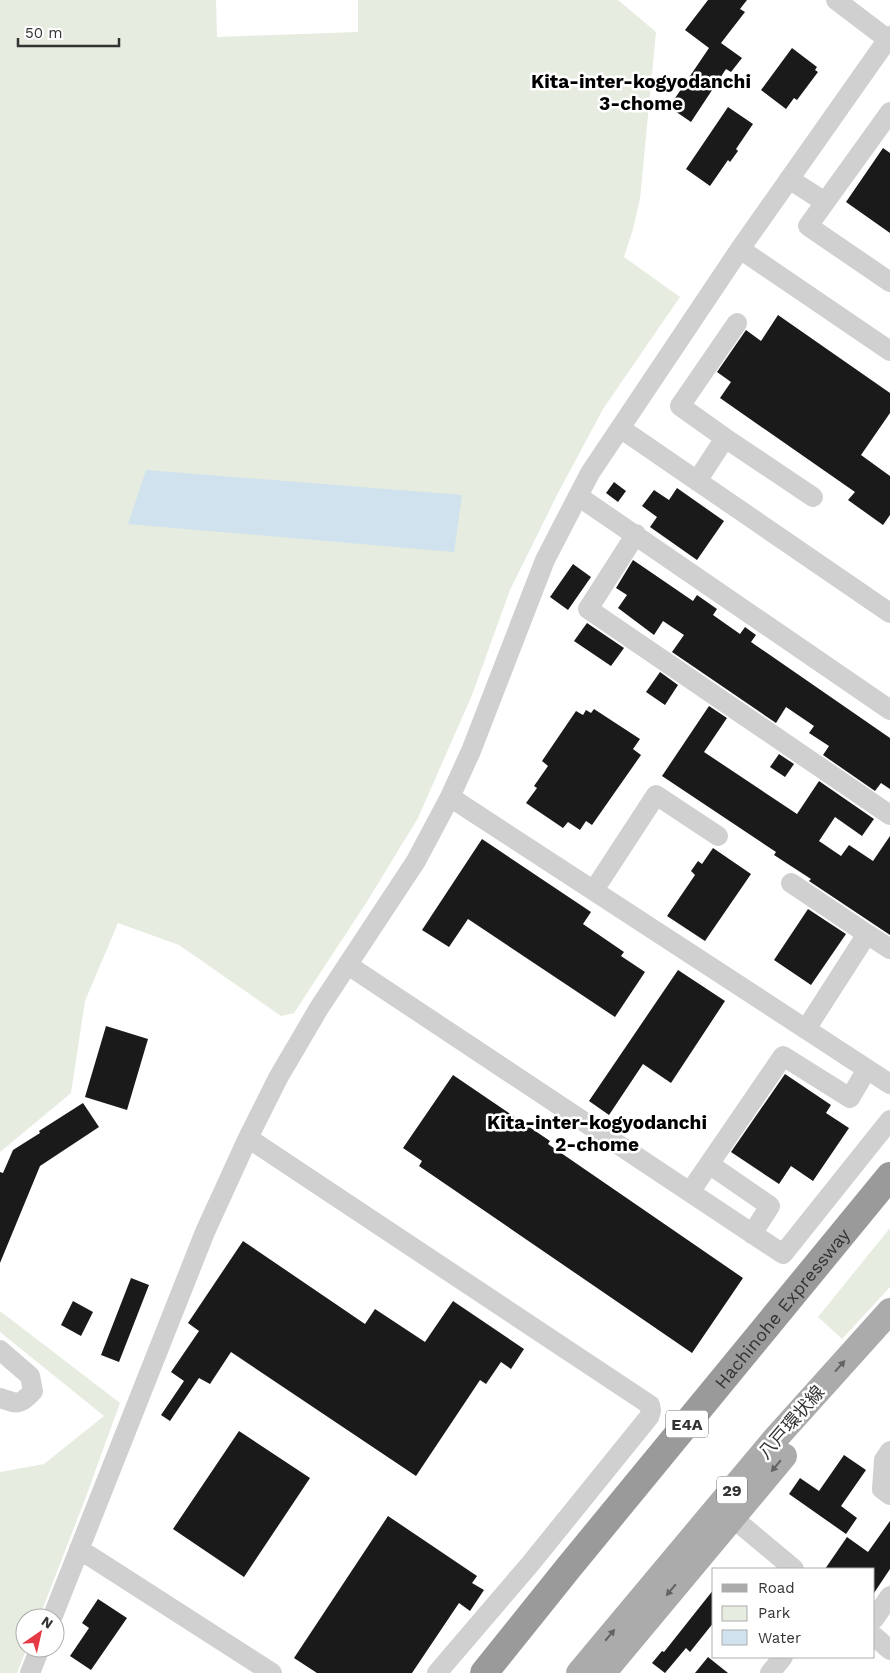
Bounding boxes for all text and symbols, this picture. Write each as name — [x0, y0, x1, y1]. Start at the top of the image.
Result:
scale bar — [18, 15, 119, 47]
text: 50 m — [25, 24, 62, 42]
district label: Kita-inter-kogyodanchi 3-chome — [531, 70, 751, 115]
district label: Kita-inter-kogyodanchi 2-chome — [487, 1111, 707, 1156]
street label: Hachinohe Expressway — [710, 1223, 854, 1392]
one-way arrow — [834, 1360, 846, 1372]
street label: 八戸環状線 — [754, 1381, 828, 1463]
road number: E4A — [666, 1410, 708, 1438]
one-way arrow — [771, 1460, 782, 1472]
road number: 29 — [717, 1476, 747, 1504]
legend — [712, 1568, 875, 1658]
text: Road — [758, 1579, 795, 1597]
one-way arrow — [666, 1583, 677, 1596]
text: Park — [758, 1604, 791, 1622]
north arrow — [15, 1608, 65, 1658]
text: N — [38, 1613, 56, 1632]
one-way arrow — [604, 1629, 615, 1642]
text: Water — [758, 1629, 801, 1647]

